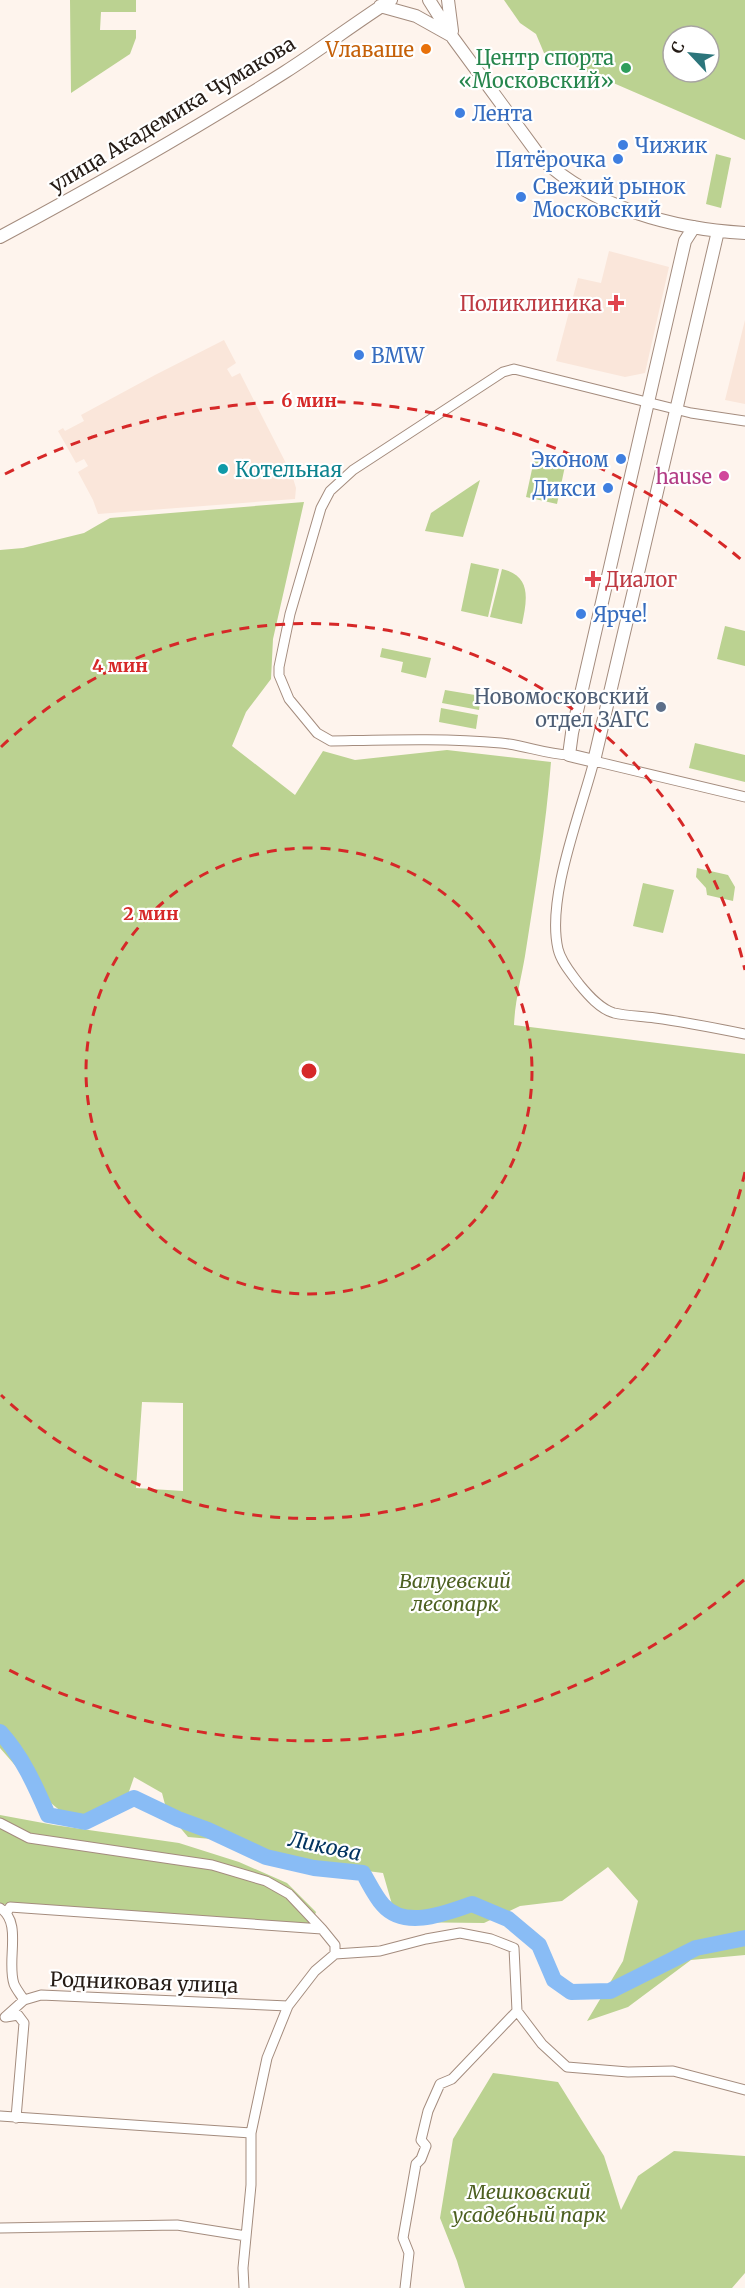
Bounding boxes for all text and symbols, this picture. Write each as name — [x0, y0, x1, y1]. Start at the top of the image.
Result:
north arrow — [661, 24, 721, 84]
street label: улица Академика Чумакова — [44, 30, 300, 197]
place label: Vлаваше — [324, 37, 414, 62]
text: С — [666, 38, 689, 57]
marker: Vлаваше — [419, 42, 433, 56]
place label: Центр спорта «Московский» — [459, 45, 614, 93]
marker: Центр спорта «Московский» — [619, 61, 633, 75]
place label: Лента — [472, 101, 533, 126]
marker: Лента — [453, 106, 467, 120]
place label: Чижик — [635, 133, 708, 158]
marker: Чижик — [616, 138, 630, 152]
place label: Пятёрочка — [495, 147, 606, 172]
marker: Пятёрочка — [611, 152, 625, 166]
place label: Свежий рынок Московский — [533, 174, 686, 222]
marker: Свежий рынок Московский — [514, 190, 528, 204]
place label: Поликлиника — [459, 291, 602, 316]
marker: Поликлиника — [607, 294, 625, 312]
place label: BMW — [371, 343, 425, 368]
marker: BMW — [352, 348, 366, 362]
text: 6 мин — [281, 389, 337, 412]
place label: Эконом — [531, 447, 609, 472]
marker: Эконом — [614, 452, 628, 466]
place label: Котельная — [235, 457, 343, 482]
marker: Котельная — [216, 462, 230, 476]
place label: hause — [655, 464, 712, 489]
marker: hause — [717, 469, 731, 483]
place label: Дикси — [532, 476, 596, 501]
marker: Дикси — [601, 481, 615, 495]
place label: Диалог — [605, 567, 677, 592]
marker: Диалог — [586, 572, 600, 586]
place label: Ярче! — [593, 602, 647, 627]
marker: Ярче! — [574, 607, 588, 621]
text: 4 мин — [92, 654, 148, 677]
place label: Новомосковский отдел ЗАГС — [474, 684, 649, 732]
marker: Новомосковский отдел ЗАГС — [654, 700, 668, 714]
text: 2 мин — [123, 902, 179, 925]
centre of rings — [299, 1061, 319, 1081]
park label: Валуевский лесопарк — [399, 1568, 511, 1616]
water label: Ликова — [285, 1825, 364, 1867]
street label: Родниковая улица — [49, 1966, 239, 1998]
park label: Мешковский усадебный парк — [451, 2179, 606, 2227]

